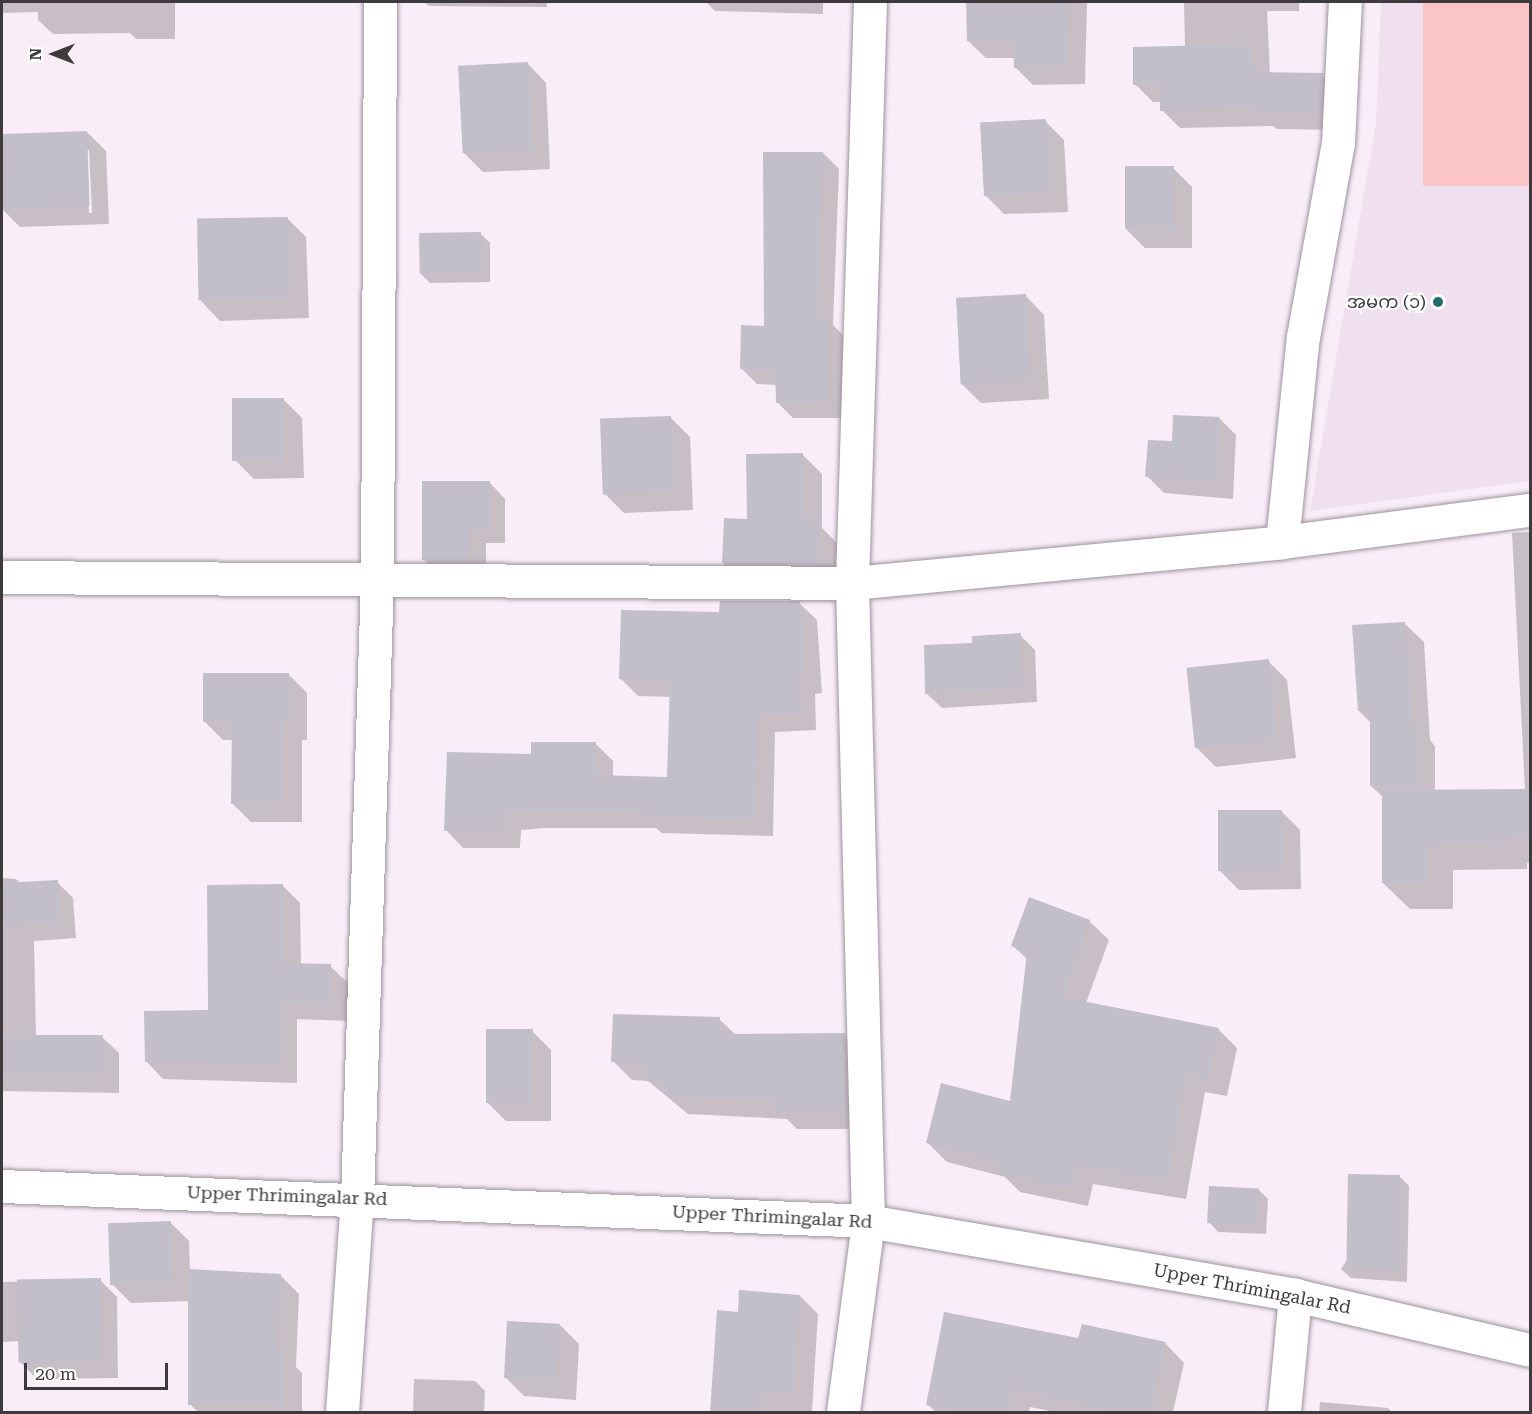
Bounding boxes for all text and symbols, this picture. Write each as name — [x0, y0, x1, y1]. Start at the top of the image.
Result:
north arrow — [24, 24, 84, 84]
text: N — [26, 48, 45, 60]
place label: အမက (၁) — [1347, 291, 1426, 313]
marker: အမက (၁) — [1431, 295, 1445, 309]
street label: Upper Thrimingalar Rd — [186, 1182, 388, 1210]
street label: Upper Thrimingalar Rd — [671, 1201, 873, 1233]
street label: Upper Thrimingalar Rd — [1151, 1259, 1353, 1319]
scale bar — [27, 1351, 171, 1389]
text: 20 m — [35, 1363, 76, 1384]

